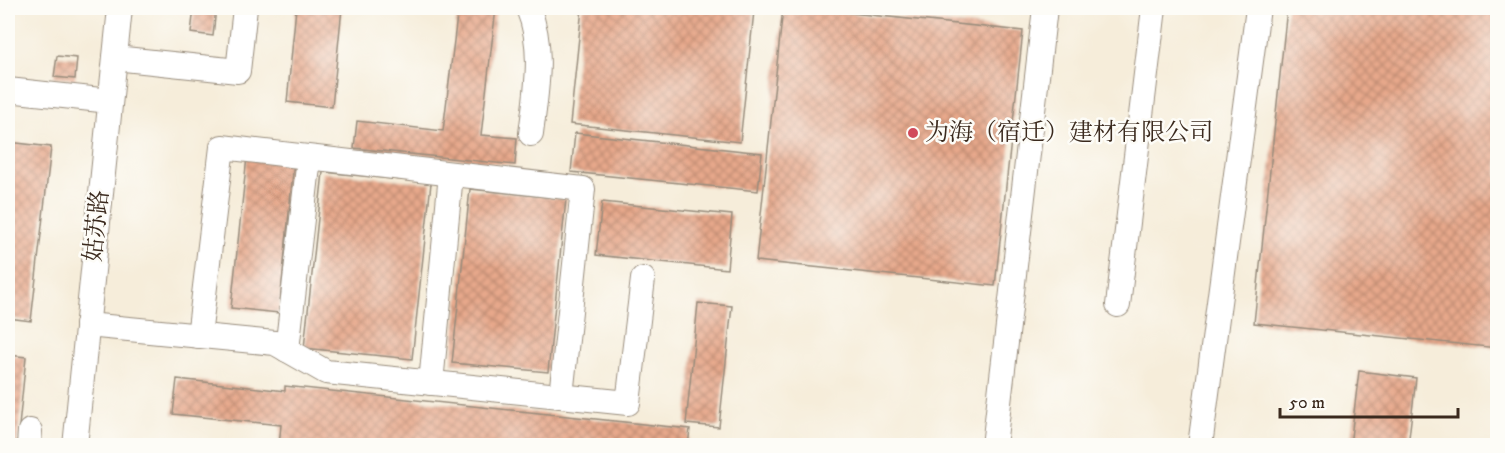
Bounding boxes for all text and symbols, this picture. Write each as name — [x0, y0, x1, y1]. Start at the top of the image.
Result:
place label: 为海（宿迁）建材有限公司 — [925, 118, 1213, 148]
marker: 为海（宿迁）建材有限公司 — [906, 126, 920, 140]
street label: 姑苏路 — [78, 189, 116, 263]
scale bar — [1280, 381, 1458, 419]
text: 50 m — [1289, 392, 1325, 414]

